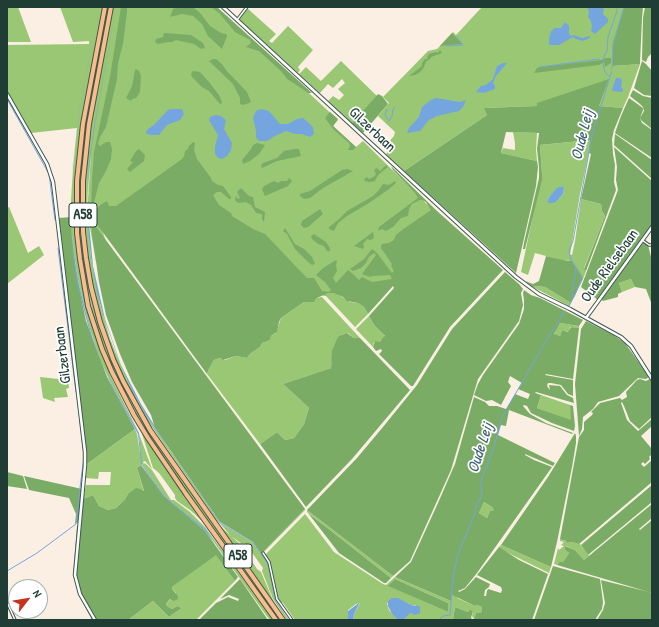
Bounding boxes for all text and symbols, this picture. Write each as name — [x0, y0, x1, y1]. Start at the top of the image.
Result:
street label: Gilzerbaan — [345, 104, 399, 156]
water label: Oude Leij — [567, 108, 599, 162]
road number: A58 — [69, 203, 97, 227]
street label: Oude Rielsebaan — [577, 226, 643, 306]
street label: Gilzerbaan — [51, 325, 75, 385]
water label: Oude Leij — [464, 421, 498, 475]
road number: A58 — [224, 544, 252, 568]
north arrow — [8, 579, 48, 619]
text: N — [30, 587, 45, 599]

